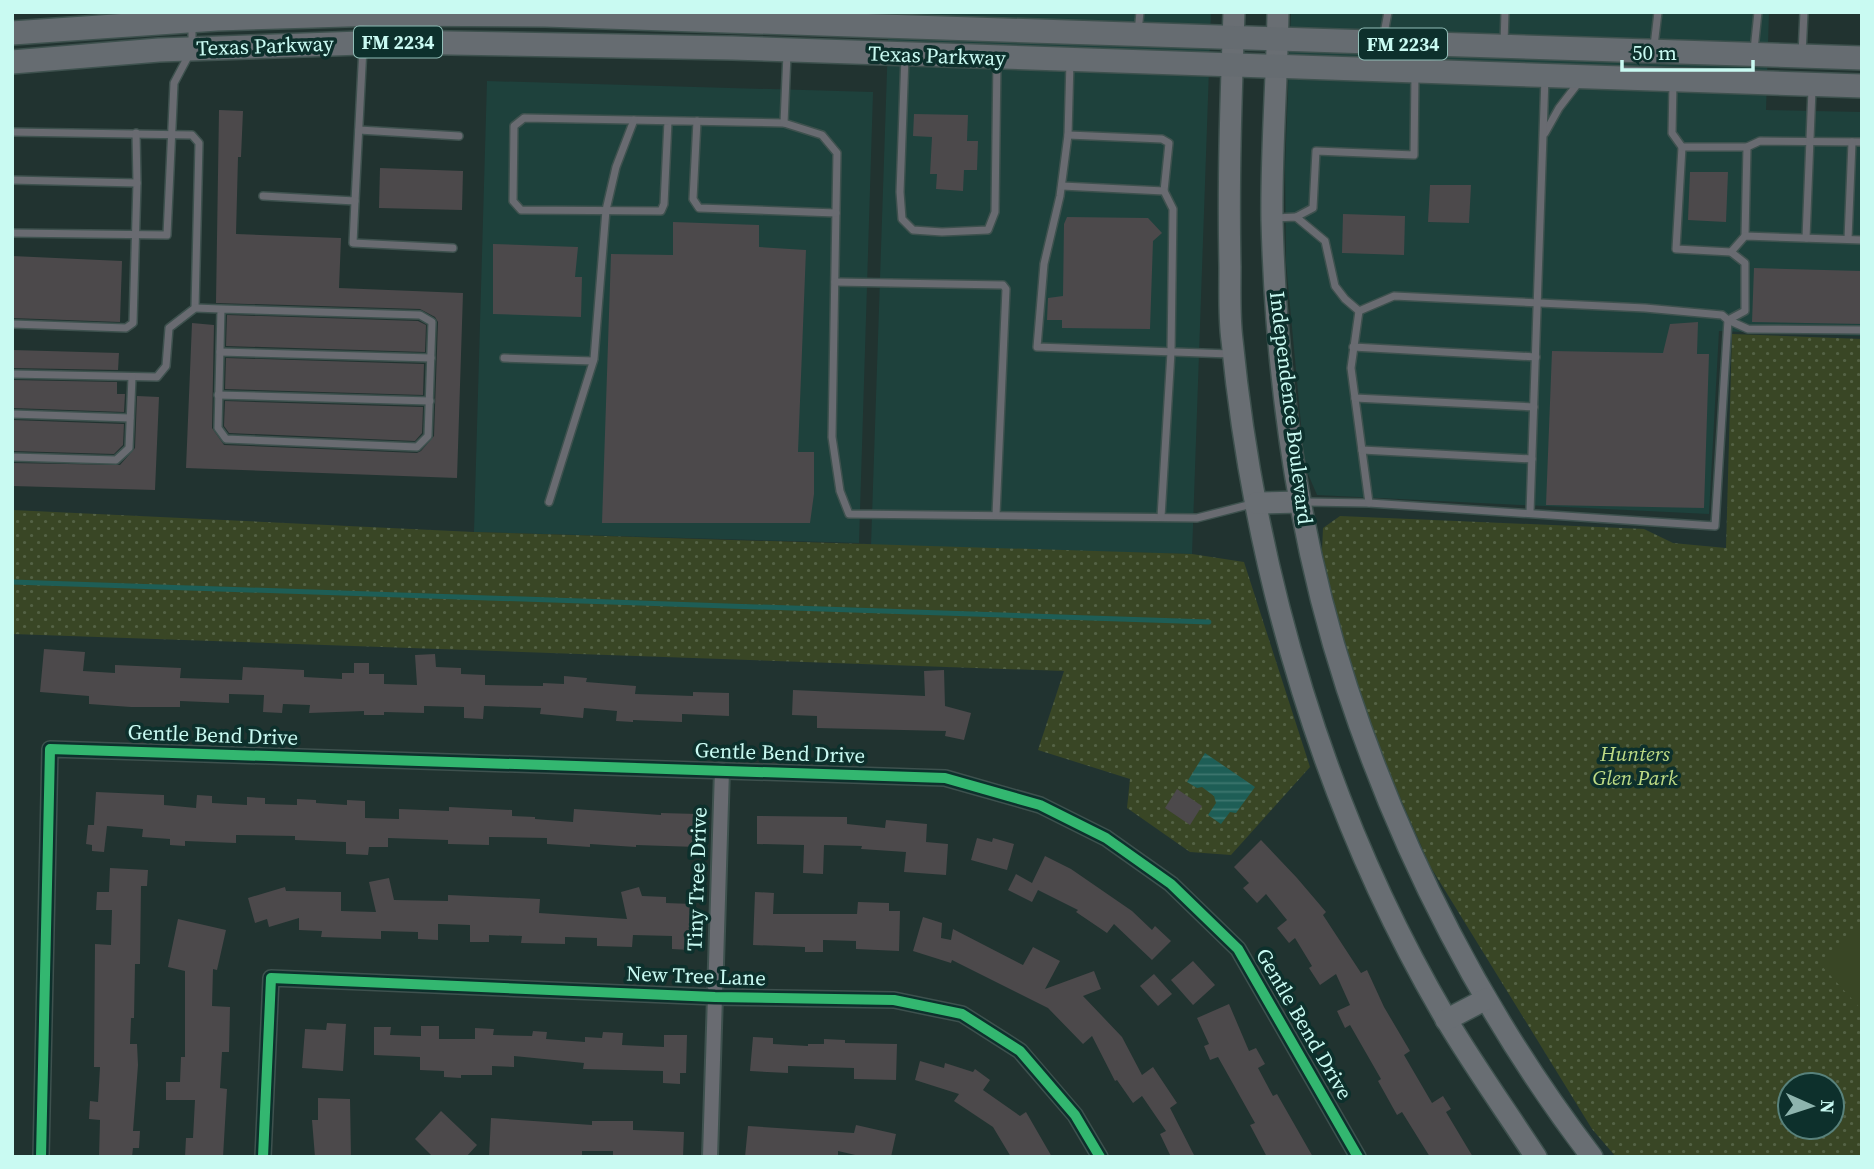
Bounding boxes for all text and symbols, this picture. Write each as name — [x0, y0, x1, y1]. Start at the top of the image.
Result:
road number: FM 2234 — [354, 26, 442, 58]
road number: FM 2234 — [1359, 28, 1447, 60]
scale bar — [1622, 28, 1753, 72]
street label: Texas Parkway — [196, 29, 334, 62]
text: 50 m — [1632, 38, 1677, 67]
street label: Texas Parkway — [868, 39, 1006, 72]
street label: Independence Boulevard — [1263, 290, 1320, 526]
street label: Gentle Bend Drive — [127, 717, 299, 752]
street label: Gentle Bend Drive — [694, 735, 866, 770]
park label: Hunters Glen Park — [1592, 739, 1678, 792]
street label: Tiny Tree Drive — [679, 807, 714, 951]
street label: Gentle Bend Drive — [1249, 943, 1360, 1105]
street label: New Tree Lane — [626, 959, 766, 992]
north arrow — [1776, 1071, 1846, 1141]
text: N — [1815, 1099, 1841, 1115]

